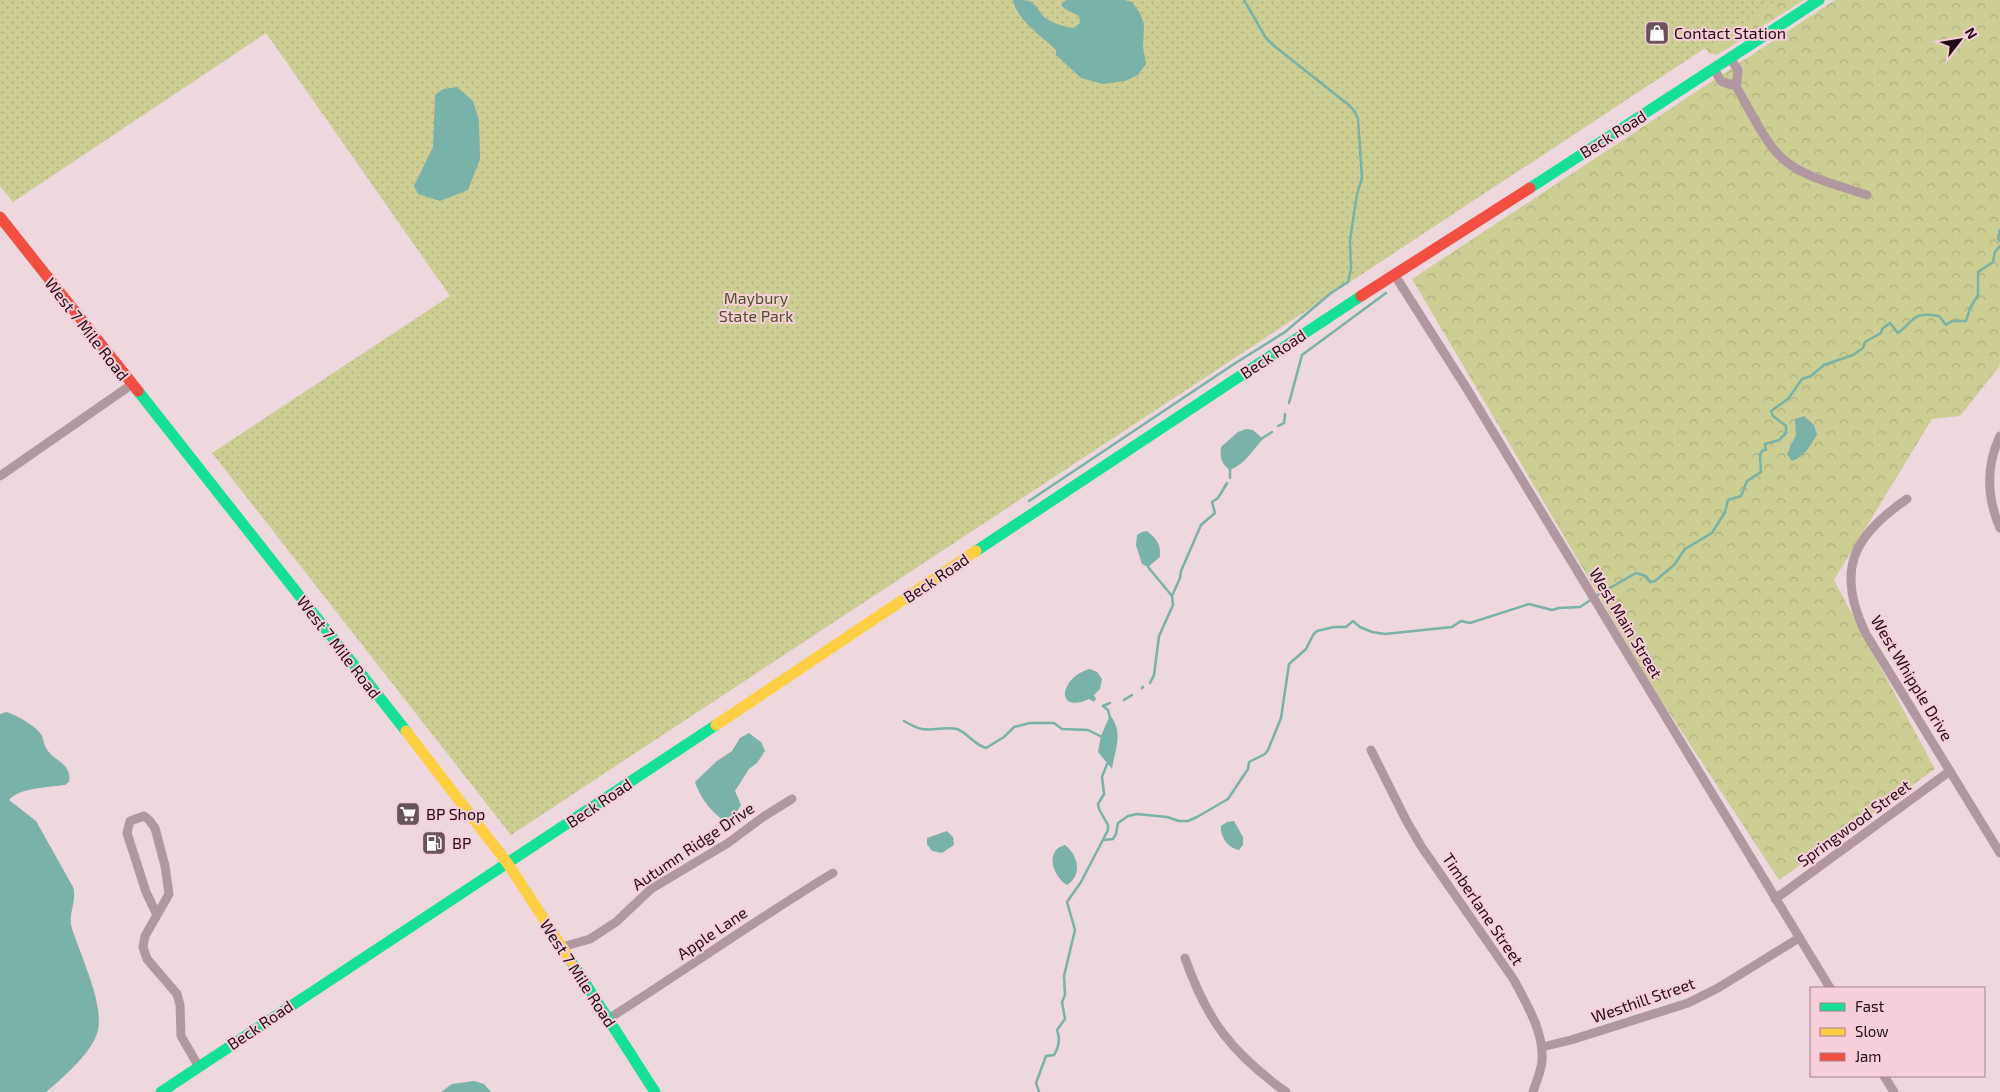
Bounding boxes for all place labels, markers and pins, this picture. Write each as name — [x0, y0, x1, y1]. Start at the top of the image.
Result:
shop icon: Contact Station — [1644, 20, 1670, 46]
place label: Contact Station — [1674, 23, 1786, 42]
supermarket icon: BP Shop — [395, 801, 421, 827]
place label: BP Shop — [426, 804, 485, 823]
fuel station icon: BP — [421, 830, 447, 856]
place label: BP — [452, 833, 471, 852]

